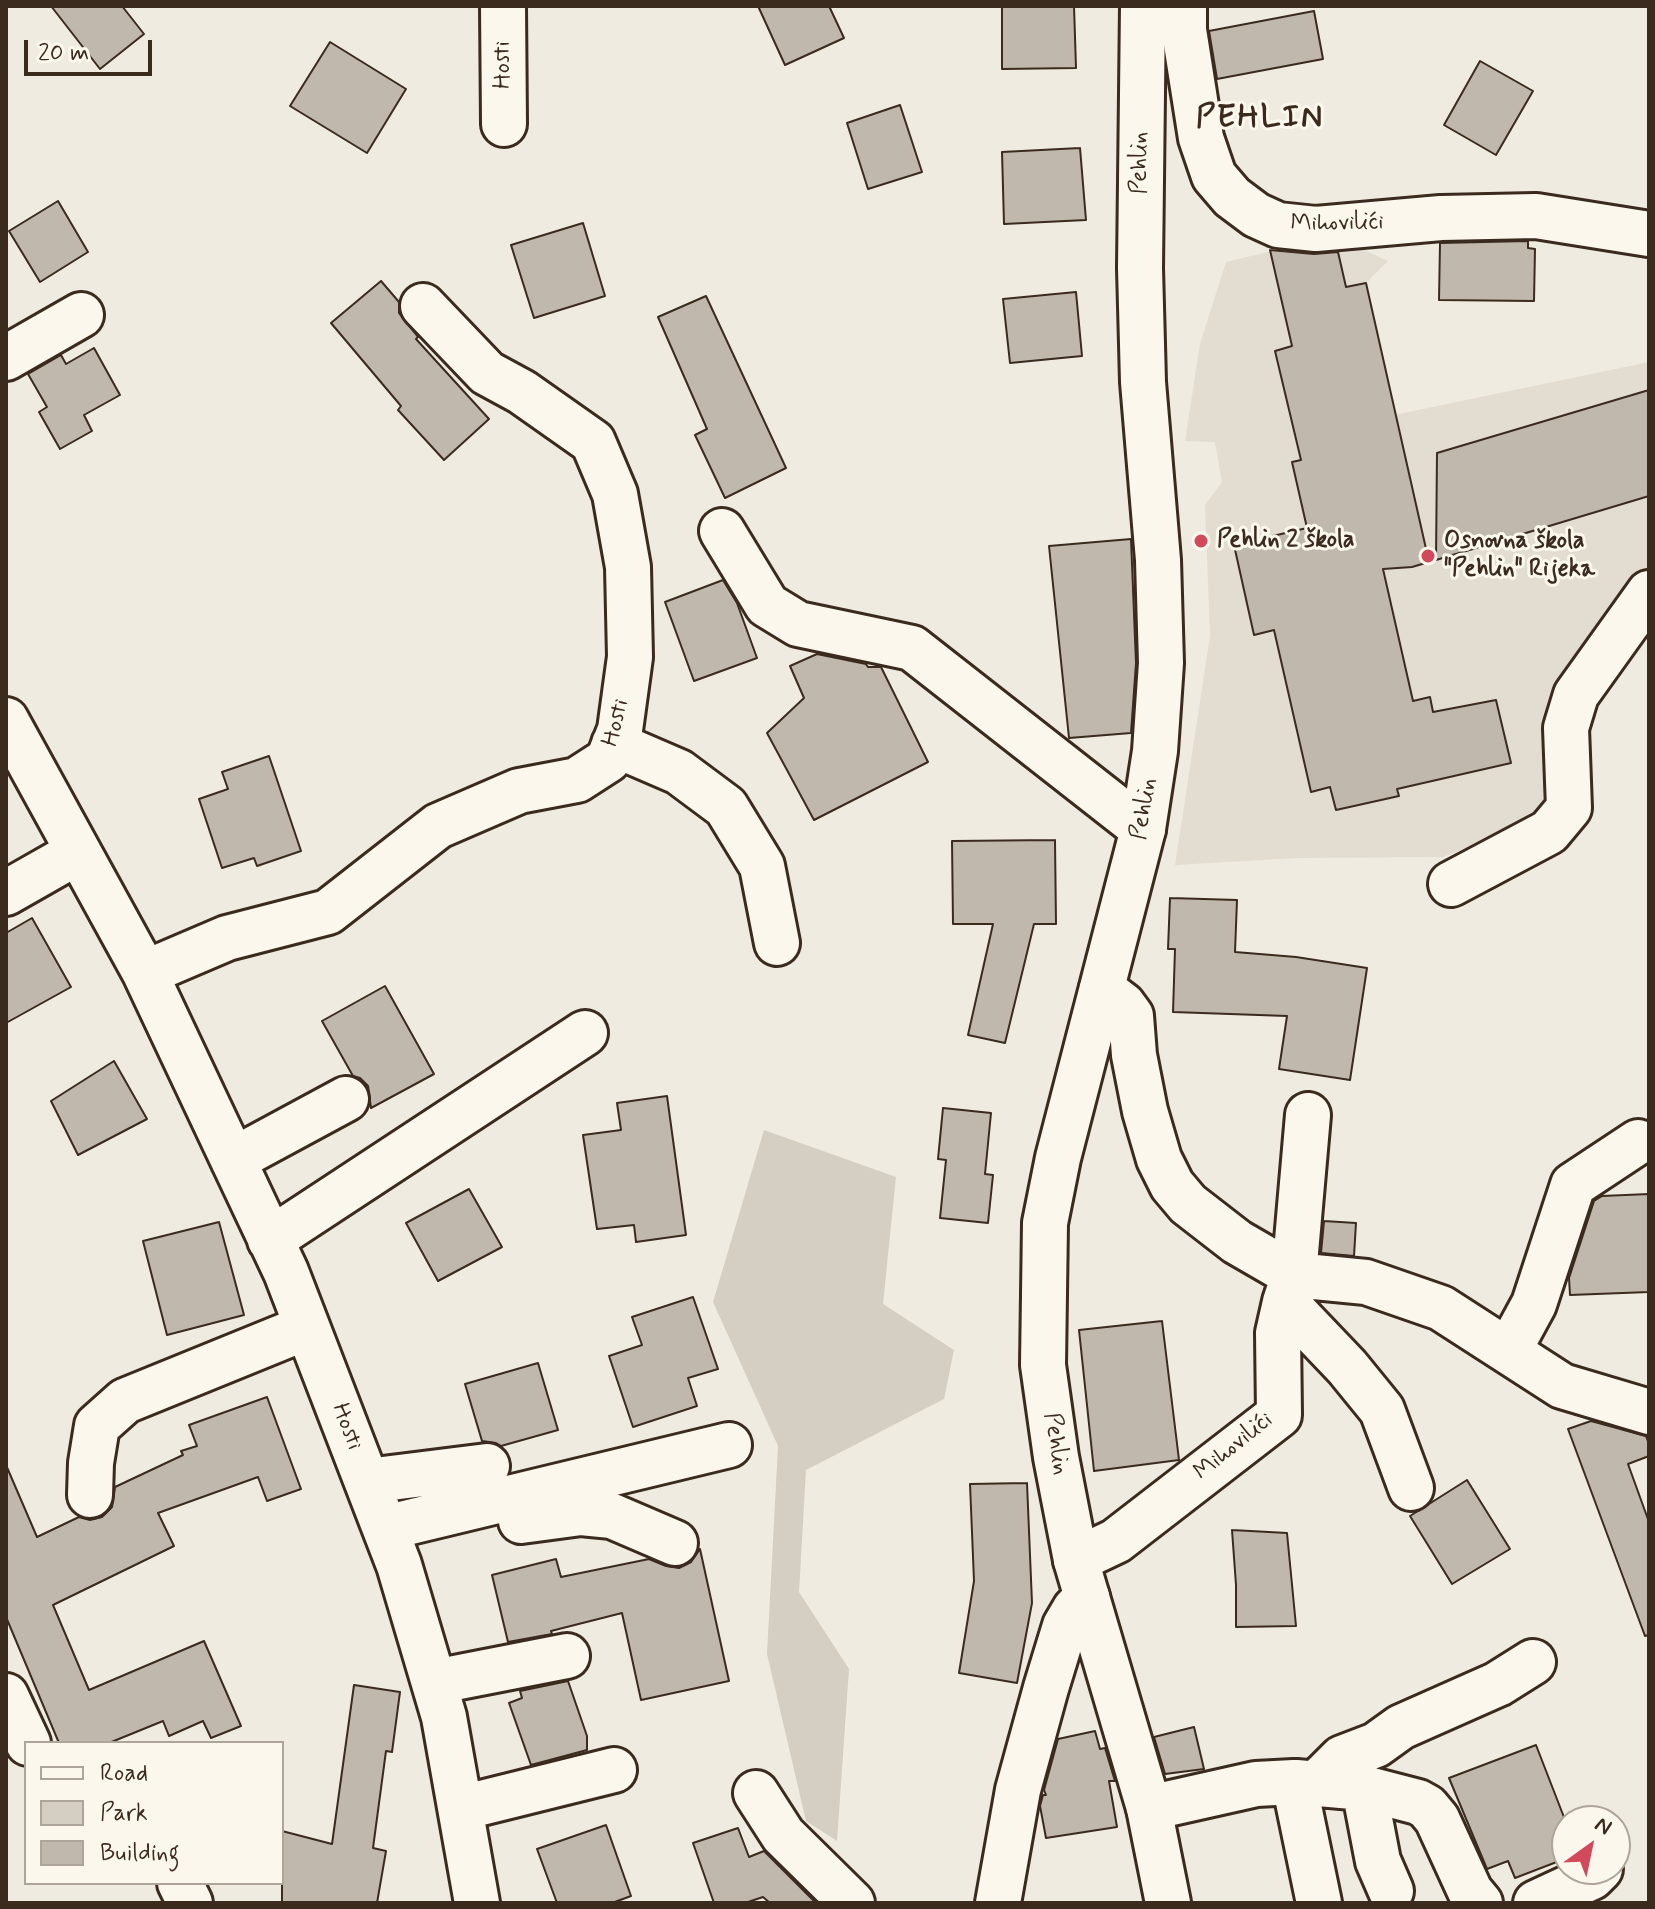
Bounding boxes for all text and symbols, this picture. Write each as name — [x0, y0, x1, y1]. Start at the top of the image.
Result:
scale bar — [28, 24, 156, 74]
text: 20 m — [38, 38, 89, 69]
street label: Hosti — [490, 41, 518, 89]
district label: PEHLIN — [1197, 100, 1323, 138]
street label: Pehlin — [1126, 131, 1156, 195]
street label: Mihovilići — [1290, 209, 1384, 239]
place label: Pehlin 2 škola — [1217, 527, 1355, 555]
place label: Osnovna škola "Pehlin" Rijeka — [1444, 528, 1595, 584]
marker: Pehlin 2 škola — [1192, 532, 1210, 550]
marker: Osnovna škola "Pehlin" Rijeka — [1419, 547, 1437, 565]
street label: Hosti — [597, 696, 637, 750]
street label: Pehlin — [1125, 776, 1165, 842]
street label: Hosti — [324, 1399, 368, 1455]
street label: Mihovilići — [1189, 1406, 1279, 1488]
street label: Pehlin — [1036, 1411, 1074, 1477]
legend — [24, 1741, 284, 1885]
text: Road — [100, 1758, 148, 1789]
text: Park — [100, 1798, 148, 1829]
north arrow — [1551, 1805, 1631, 1885]
text: N — [1589, 1811, 1617, 1842]
text: Building — [100, 1838, 180, 1869]

